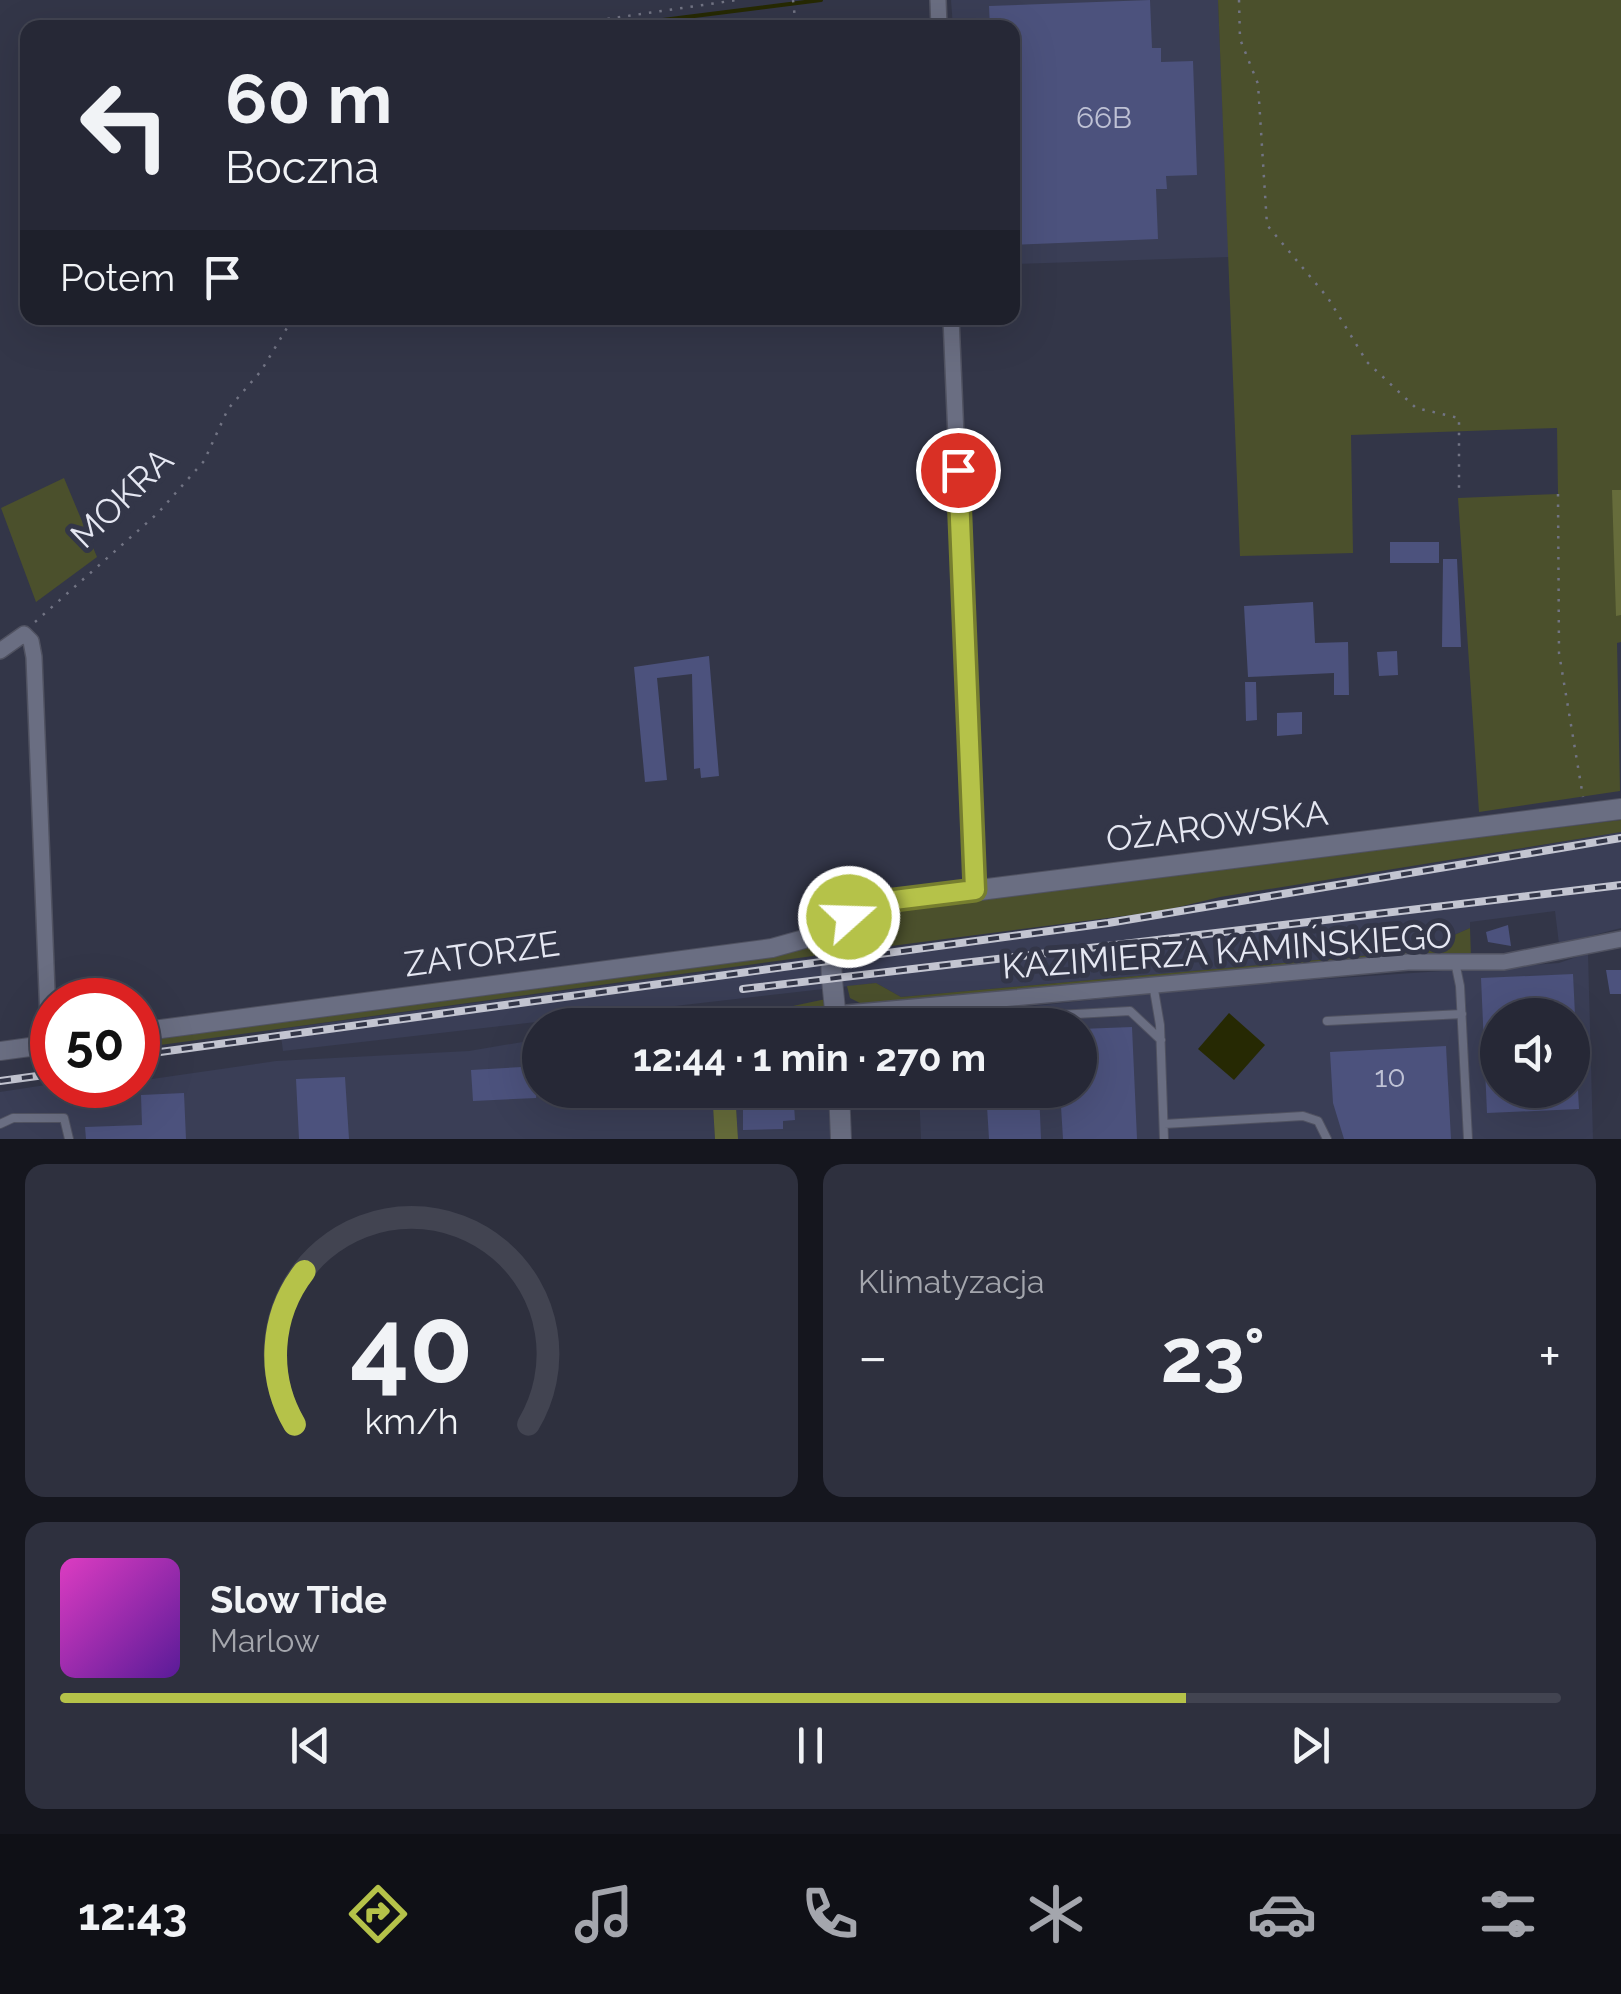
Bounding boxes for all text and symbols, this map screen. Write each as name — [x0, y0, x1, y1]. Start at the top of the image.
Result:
text: 60 m — [225, 57, 392, 139]
icon: left — [60, 60, 190, 190]
house number: 66B — [1076, 100, 1132, 135]
text: Boczna — [225, 141, 379, 194]
icon: arrive — [195, 250, 250, 305]
text: Potem — [60, 255, 175, 300]
pin — [916, 428, 1001, 513]
street label: MOKRA — [62, 439, 181, 556]
icon: arrive — [931, 443, 986, 498]
street label: OŻAROWSKA — [1104, 792, 1330, 859]
position arrow — [797, 865, 901, 969]
street label: KAZIMIERZA KAMIŃSKIEGO — [1001, 914, 1453, 987]
street label: ZATORZE — [402, 922, 562, 985]
speed limit sign: 50 — [30, 978, 160, 1108]
map controls — [1480, 998, 1590, 1108]
button: sound — [1480, 998, 1590, 1108]
text: 12:44 · 1 min · 270 m — [633, 1035, 986, 1080]
house number: 10 — [1374, 1059, 1406, 1094]
text: Klimatyzacja — [858, 1263, 1044, 1300]
text: 40 — [350, 1284, 473, 1406]
text: 23° — [1161, 1311, 1265, 1400]
text: − — [858, 1324, 888, 1389]
text: + — [1538, 1324, 1561, 1389]
text: km/h — [364, 1400, 459, 1442]
text: Slow Tide — [210, 1577, 387, 1622]
text: Marlow — [210, 1622, 320, 1659]
icon: previous — [283, 1718, 338, 1773]
icon: pause — [783, 1718, 838, 1773]
icon: next — [1283, 1718, 1338, 1773]
icon: directions — [343, 1879, 413, 1949]
icon: music — [569, 1879, 639, 1949]
icon: phone — [795, 1879, 865, 1949]
icon: climate — [1021, 1879, 1091, 1949]
icon: car — [1247, 1879, 1317, 1949]
icon: filters — [1473, 1879, 1543, 1949]
text: 12:43 — [78, 1888, 187, 1941]

